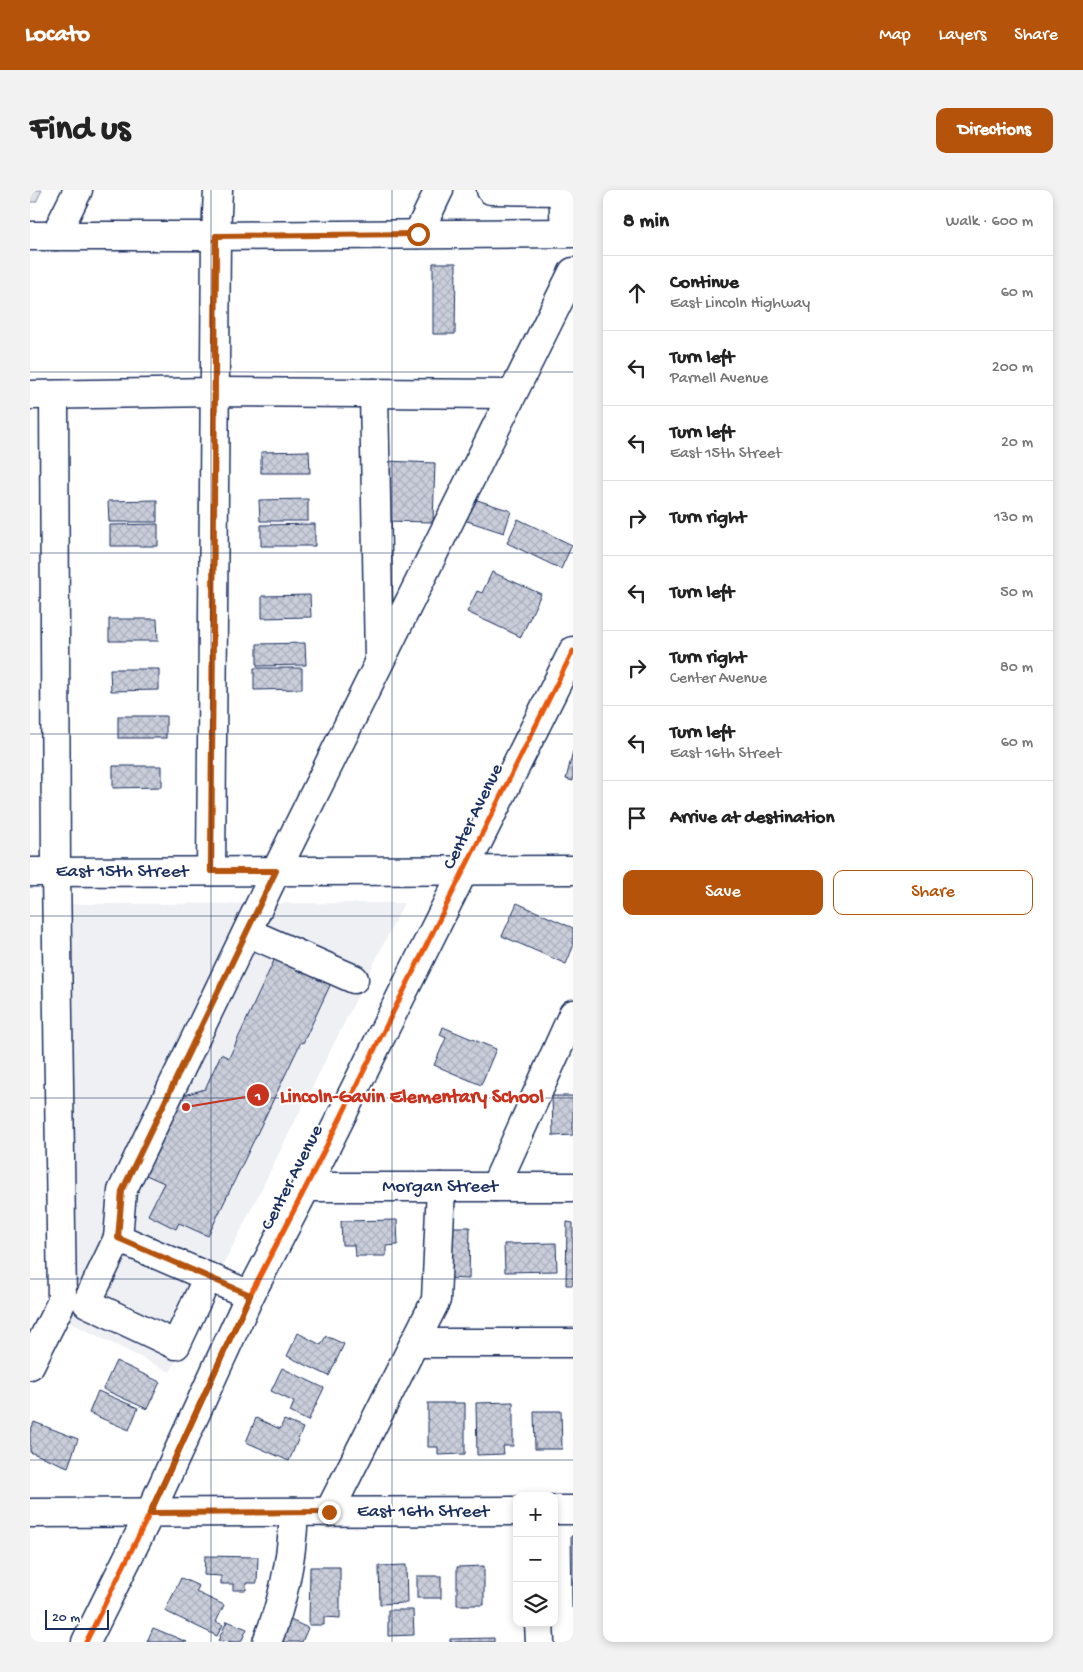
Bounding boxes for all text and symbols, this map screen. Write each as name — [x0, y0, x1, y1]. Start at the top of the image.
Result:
text: Locato — [25, 21, 90, 50]
text: Map — [879, 25, 911, 46]
text: Layers — [939, 25, 986, 46]
text: Share — [1014, 25, 1058, 46]
button: Directions — [936, 108, 1053, 153]
text: Find us — [30, 110, 130, 151]
text: 8 min — [623, 210, 669, 235]
text: Walk · 600 m — [946, 213, 1033, 232]
route start — [407, 223, 430, 246]
text: Continue — [670, 272, 739, 295]
icon: ahead — [623, 279, 651, 307]
text: 60 m — [1001, 284, 1033, 303]
text: East Lincoln Highway — [670, 295, 810, 314]
text: Turn left — [670, 347, 734, 370]
icon: left — [623, 354, 651, 382]
text: 200 m — [992, 359, 1033, 378]
text: Parnell Avenue — [670, 370, 768, 389]
text: Turn left — [670, 422, 734, 445]
icon: left — [623, 429, 651, 457]
text: 20 m — [1001, 434, 1033, 453]
text: East 15th Street — [670, 445, 782, 464]
icon: right — [623, 504, 651, 532]
text: Turn right — [670, 507, 746, 530]
text: 130 m — [994, 509, 1033, 528]
icon: left — [623, 579, 651, 607]
text: Turn left — [670, 582, 734, 605]
text: 50 m — [1000, 584, 1033, 603]
text: Turn right — [670, 647, 746, 670]
icon: right — [623, 654, 651, 682]
text: 80 m — [1000, 659, 1033, 678]
text: Center Avenue — [670, 670, 767, 689]
text: Turn left — [670, 722, 734, 745]
icon: left — [623, 729, 651, 757]
text: 60 m — [1001, 734, 1033, 753]
text: East 16th Street — [670, 745, 781, 764]
street label: Center Avenue — [438, 760, 510, 874]
icon: arrive — [623, 804, 651, 832]
text: Arrive at destination — [670, 807, 834, 830]
street label: East 15th Street — [56, 861, 190, 884]
button: Save — [623, 870, 823, 915]
button: Share — [833, 870, 1033, 915]
callout: Lincoln-Gavin Elementary School — [245, 1078, 554, 1113]
text: Lincoln-Gavin Elementary School — [280, 1087, 544, 1110]
text: 1 — [254, 1088, 261, 1106]
street label: Center Avenue — [257, 1121, 329, 1234]
street label: Morgan Street — [382, 1176, 500, 1199]
map controls — [513, 1492, 558, 1627]
button: + — [513, 1492, 558, 1537]
route end — [318, 1501, 341, 1524]
street label: East 16th Street — [357, 1501, 491, 1524]
button: − — [513, 1537, 558, 1582]
button: layers — [513, 1582, 558, 1627]
scale bar — [45, 1607, 109, 1630]
text: 20 m — [52, 1610, 80, 1627]

